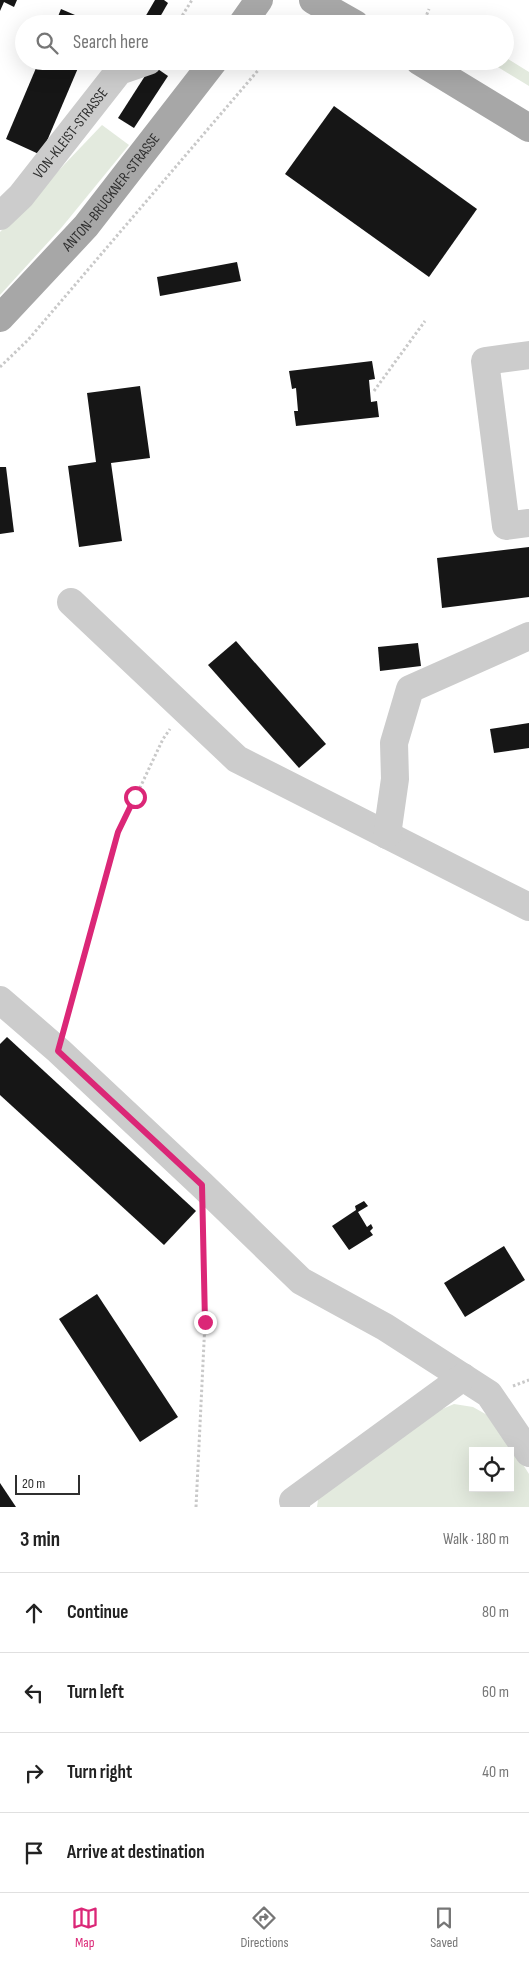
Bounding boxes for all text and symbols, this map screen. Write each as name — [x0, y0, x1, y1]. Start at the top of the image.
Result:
search box — [15, 15, 514, 70]
icon: search — [33, 29, 61, 57]
text: Search here — [73, 31, 149, 54]
street label: VON-KLEIST-STRASSE — [29, 84, 112, 182]
street label: ANTON-BRUCKNER-STRASSE — [57, 129, 164, 256]
route start — [124, 786, 147, 809]
route end — [194, 1311, 217, 1334]
map controls — [469, 1447, 514, 1492]
button: locate — [469, 1447, 514, 1492]
scale bar — [15, 1472, 80, 1495]
text: 20 m — [22, 1475, 45, 1492]
text: 3 min — [20, 1527, 60, 1552]
text: Walk · 180 m — [443, 1530, 509, 1549]
icon: ahead — [20, 1599, 48, 1627]
text: Continue — [67, 1601, 128, 1624]
text: 80 m — [482, 1603, 509, 1622]
icon: left — [20, 1679, 48, 1707]
text: Turn left — [67, 1681, 124, 1704]
text: 60 m — [482, 1683, 509, 1702]
icon: right — [20, 1759, 48, 1787]
text: Turn right — [67, 1761, 132, 1784]
text: 40 m — [482, 1763, 509, 1782]
icon: arrive — [20, 1839, 48, 1867]
text: Arrive at destination — [67, 1841, 205, 1864]
tab: Map — [71, 1904, 99, 1951]
tab: Directions — [240, 1904, 289, 1951]
tab: Saved — [430, 1904, 458, 1951]

